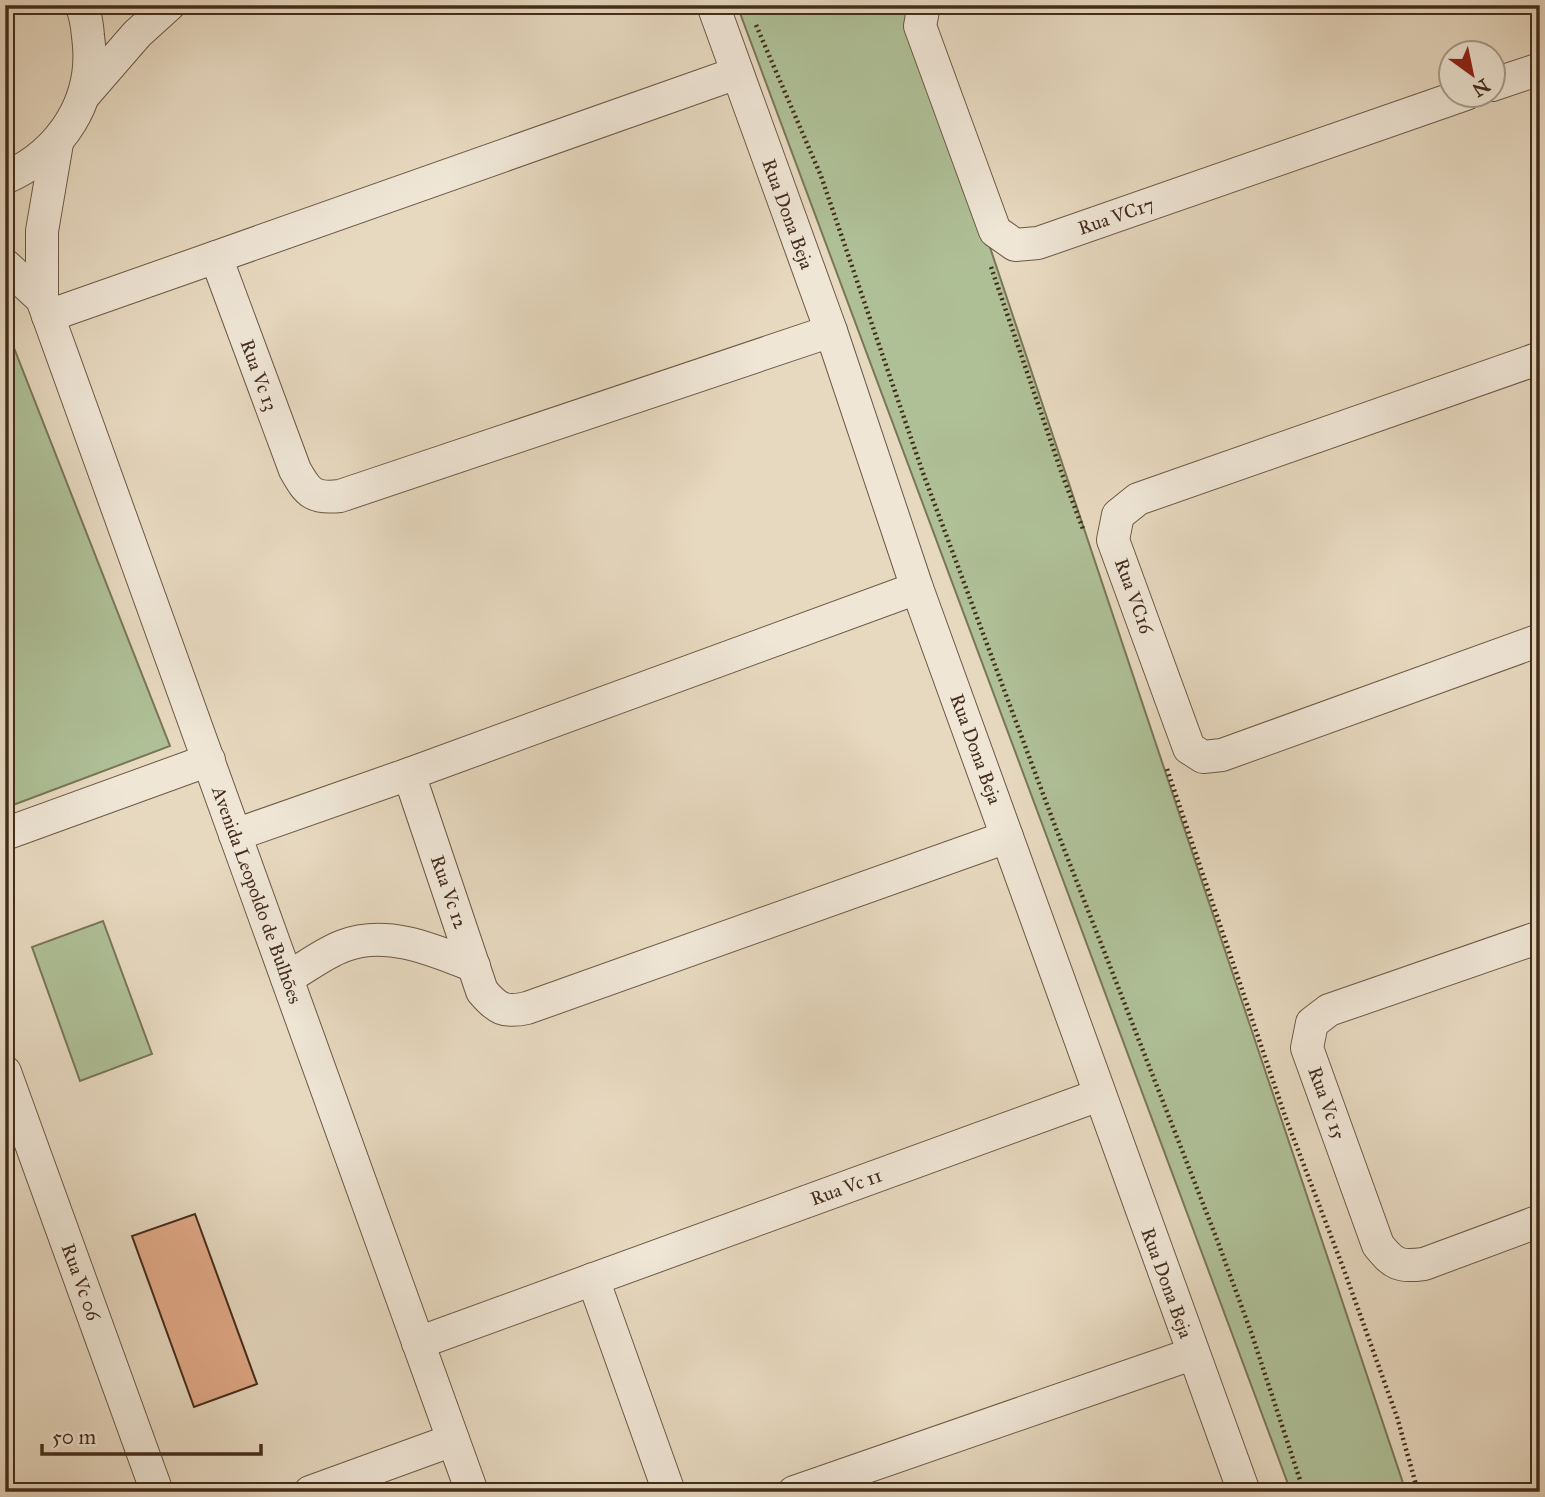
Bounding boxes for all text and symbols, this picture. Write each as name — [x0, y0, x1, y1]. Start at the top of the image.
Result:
north arrow — [1436, 38, 1506, 108]
text: N — [1468, 74, 1494, 102]
street label: Rua Dona Beja — [757, 156, 819, 273]
street label: Rua VC17 — [1075, 192, 1157, 240]
street label: Rua Vc 13 — [235, 336, 283, 414]
street label: Rua VC16 — [1110, 555, 1159, 638]
street label: Rua Dona Beja — [945, 691, 1007, 808]
street label: Avenida Leopoldo de Bulhões — [207, 782, 307, 1007]
street label: Rua Vc 12 — [426, 852, 473, 932]
street label: Rua Vc 15 — [1303, 1064, 1351, 1143]
street label: Rua Vc 11 — [807, 1163, 885, 1211]
street label: Rua Dona Beja — [1136, 1225, 1198, 1342]
street label: Rua Vc 06 — [56, 1240, 106, 1325]
scale bar — [42, 1413, 261, 1457]
text: 50 m — [52, 1424, 97, 1450]

